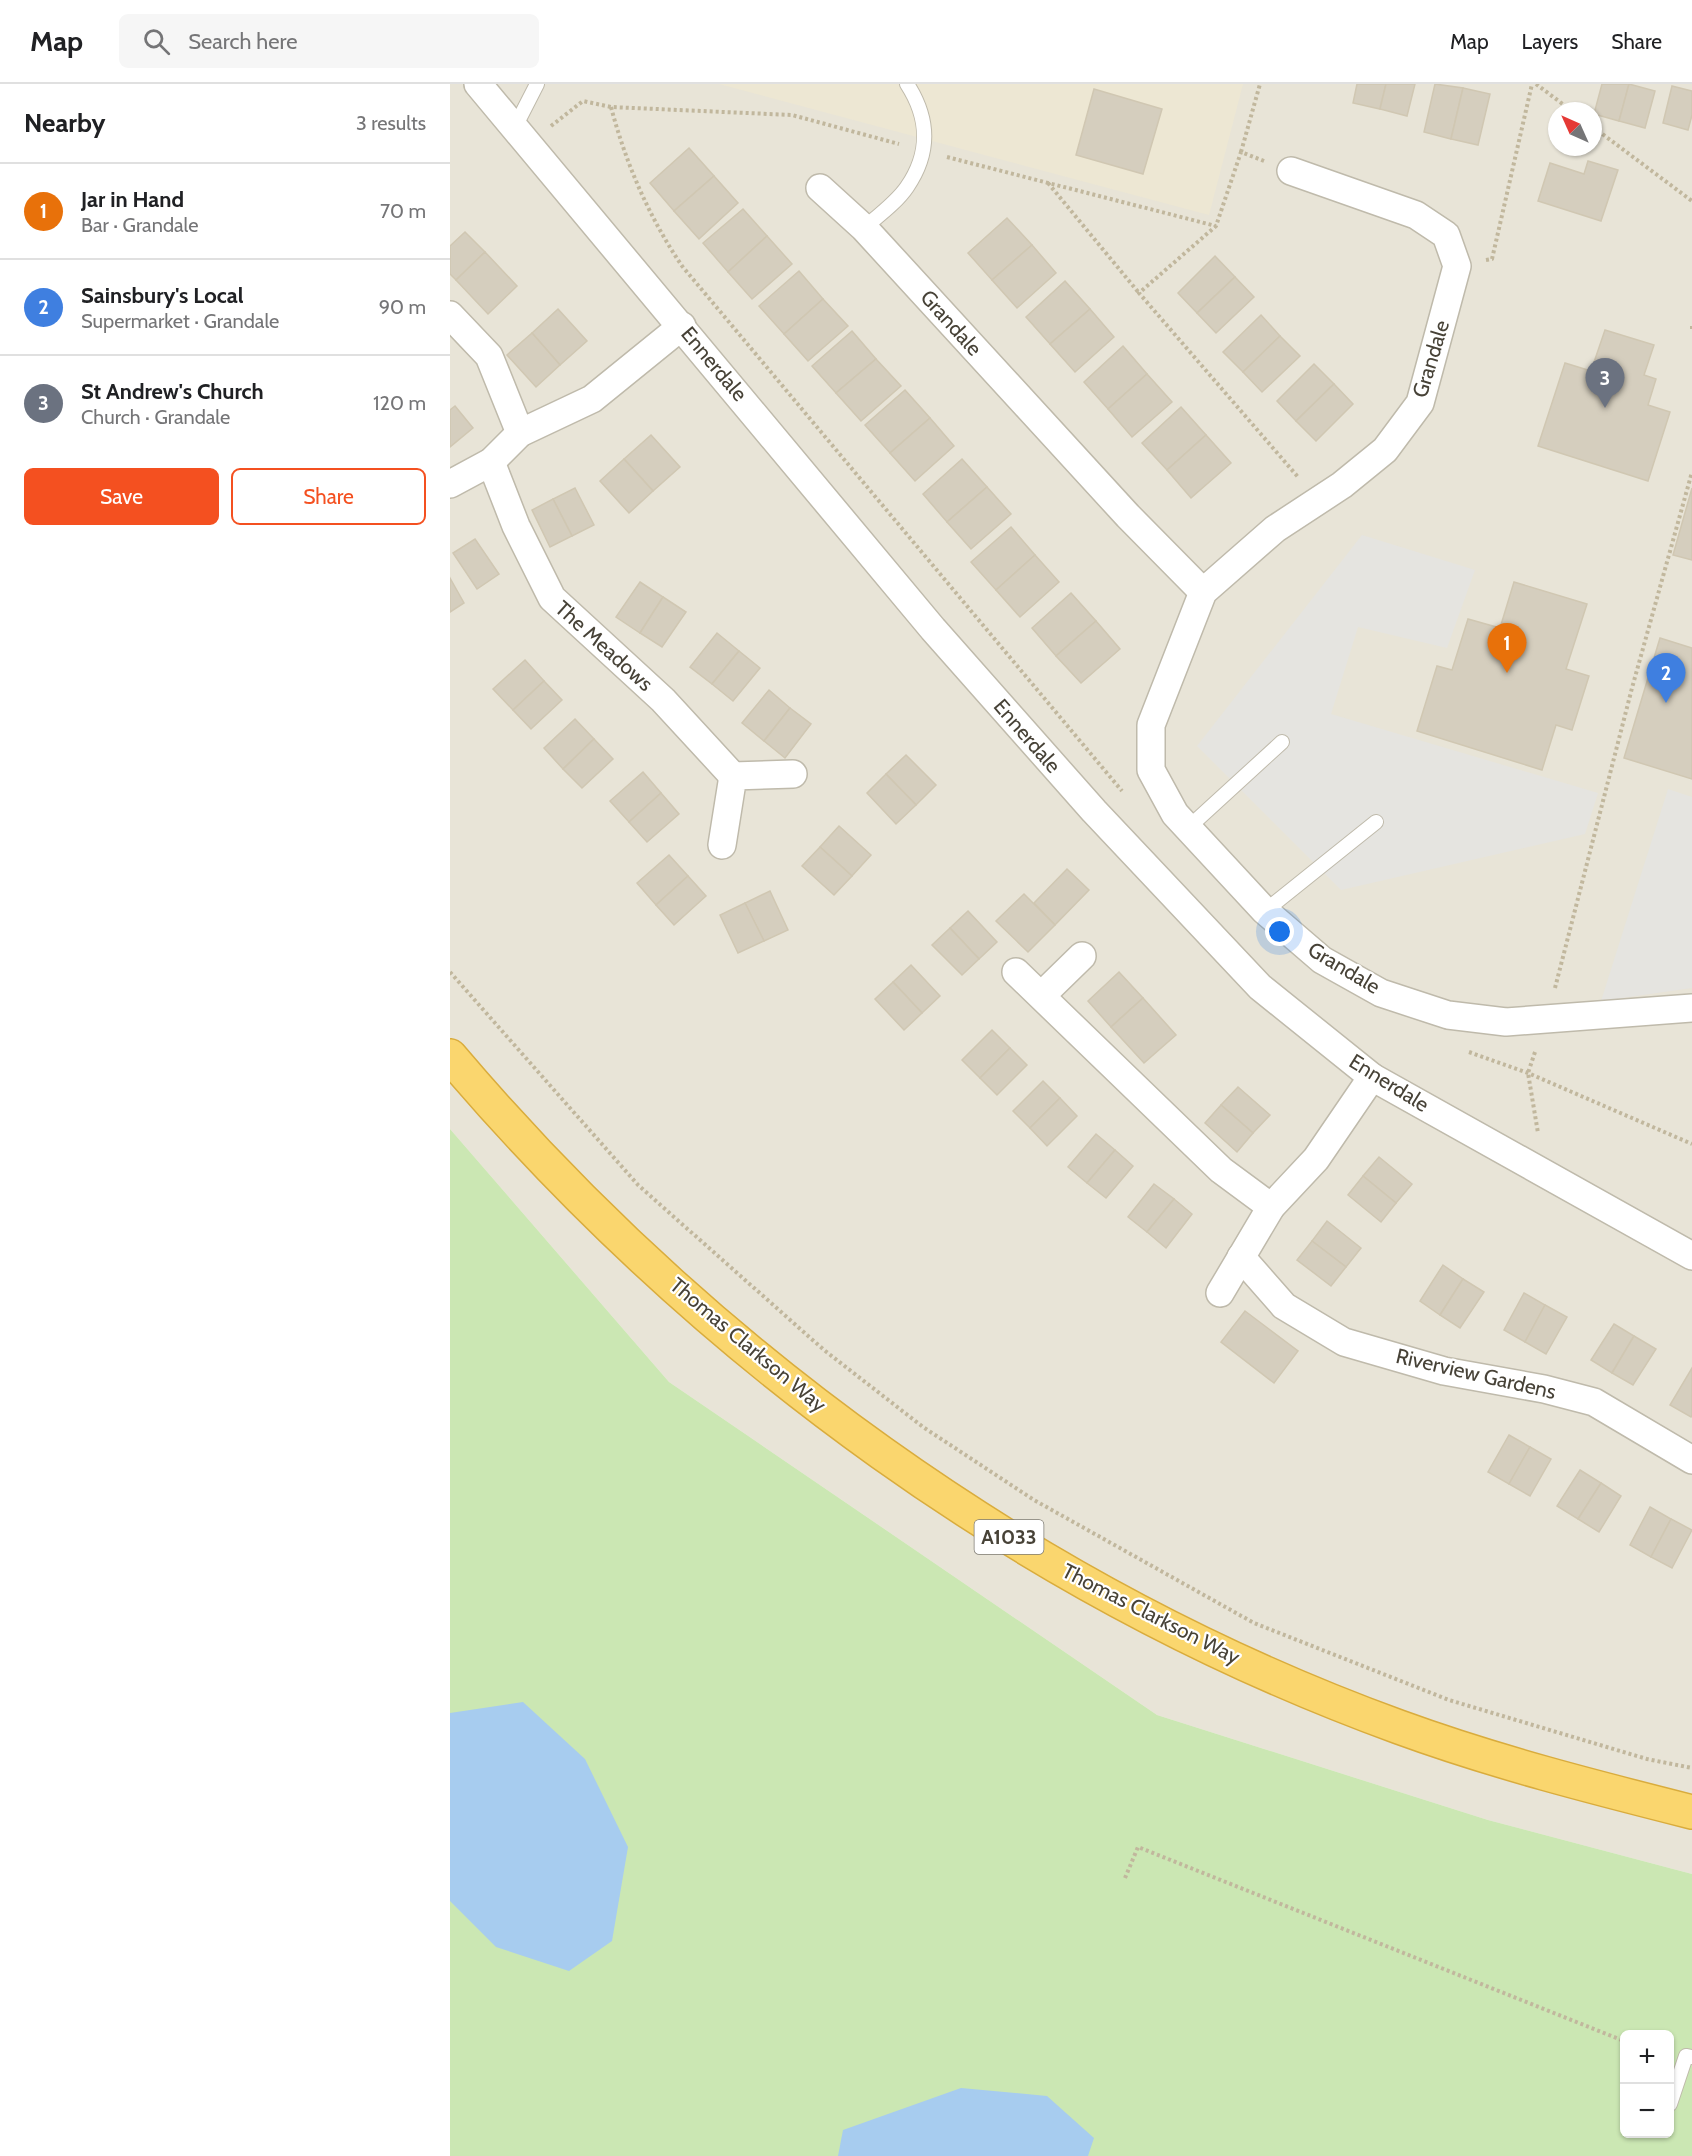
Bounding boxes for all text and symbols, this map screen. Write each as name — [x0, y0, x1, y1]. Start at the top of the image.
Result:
search box — [119, 14, 539, 68]
text: Map — [30, 24, 83, 58]
icon: search — [140, 25, 173, 58]
text: Search here — [188, 28, 297, 55]
text: Map — [1450, 29, 1489, 54]
text: Layers — [1522, 29, 1578, 54]
text: Share — [1611, 29, 1662, 54]
north arrow — [1548, 102, 1602, 156]
text: Nearby — [24, 107, 105, 139]
text: 3 results — [356, 111, 426, 135]
text: Jar in Hand — [81, 186, 184, 213]
text: 1 — [40, 199, 47, 223]
text: 70 m — [380, 199, 426, 223]
text: Bar · Grandale — [81, 213, 198, 237]
text: Sainsbury's Local — [81, 282, 243, 309]
street label: Grandale — [915, 285, 987, 361]
text: 2 — [38, 295, 49, 319]
text: 90 m — [379, 295, 426, 319]
text: Supermarket · Grandale — [81, 309, 279, 333]
street label: Grandale — [1407, 317, 1454, 401]
street label: Ennerdale — [676, 321, 753, 406]
pin: 3 — [1586, 358, 1624, 408]
text: St Andrew's Church — [81, 378, 264, 405]
text: 3 — [38, 391, 49, 415]
text: 120 m — [373, 391, 426, 415]
text: Church · Grandale — [81, 405, 230, 429]
button: Save — [24, 468, 219, 525]
button: Share — [231, 468, 426, 525]
street label: The Meadows — [550, 595, 658, 696]
pin: 1 — [1488, 624, 1526, 673]
pin: 2 — [1646, 654, 1686, 703]
street label: Ennerdale — [989, 694, 1066, 778]
your location — [1265, 917, 1294, 946]
street label: Grandale — [1304, 936, 1385, 999]
street label: Ennerdale — [1345, 1048, 1434, 1117]
street label: Thomas Clarkson Way — [665, 1272, 832, 1417]
street label: Riverview Gardens — [1394, 1343, 1559, 1404]
road number: A1033 — [974, 1520, 1044, 1554]
street label: Thomas Clarkson Way — [1058, 1558, 1245, 1669]
map controls — [1620, 2030, 1674, 2138]
button: + — [1620, 2030, 1674, 2084]
button: − — [1620, 2084, 1674, 2138]

